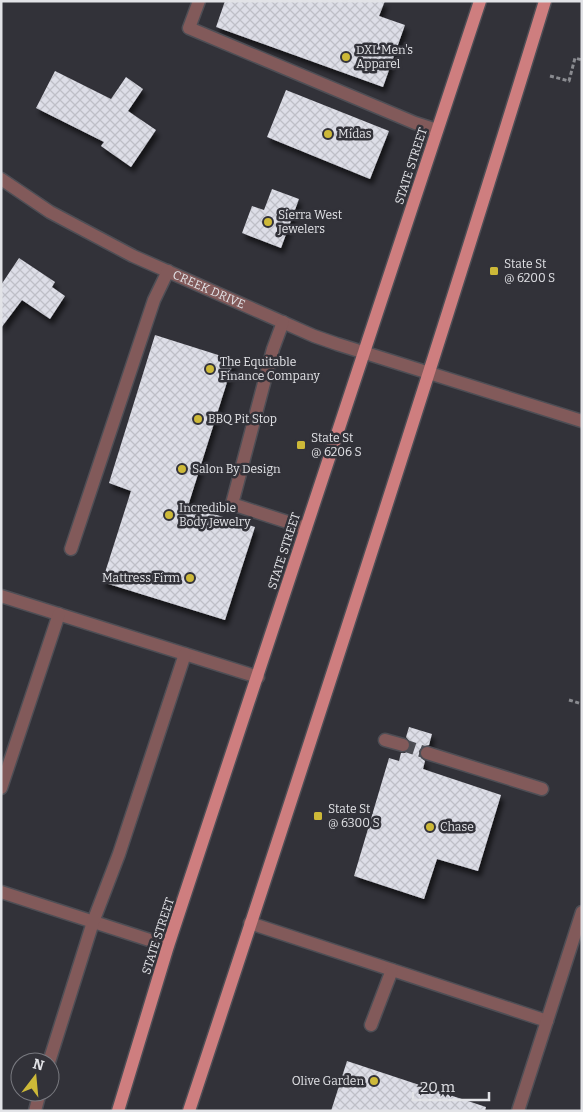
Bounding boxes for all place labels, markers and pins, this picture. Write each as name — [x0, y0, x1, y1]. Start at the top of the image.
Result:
place label: DXL Men's Apparel — [356, 43, 413, 71]
marker: DXL Men's Apparel — [340, 51, 352, 63]
place label: Midas — [338, 127, 372, 141]
marker: Midas — [322, 128, 334, 140]
place label: Sierra West Jewelers — [277, 208, 343, 236]
marker: Sierra West Jewelers — [262, 216, 274, 228]
place label: State St @ 6200 S — [504, 257, 555, 285]
marker: State St @ 6200 S — [488, 265, 500, 277]
place label: The Equitable Finance Company — [220, 355, 320, 383]
marker: The Equitable Finance Company — [204, 363, 216, 375]
place label: BBQ Pit Stop — [208, 412, 277, 426]
marker: BBQ Pit Stop — [192, 413, 204, 425]
place label: State St @ 6206 S — [311, 431, 362, 459]
marker: State St @ 6206 S — [295, 439, 307, 451]
place label: Salon By Design — [192, 462, 281, 476]
marker: Salon By Design — [176, 463, 188, 475]
place label: Incredible Body Jewelry — [179, 501, 251, 529]
marker: Incredible Body Jewelry — [163, 509, 175, 521]
place label: Mattress Firm — [102, 571, 181, 585]
marker: Mattress Firm — [184, 572, 196, 584]
place label: State St @ 6300 S — [328, 802, 380, 830]
marker: State St @ 6300 S — [312, 810, 324, 822]
place label: Chase — [440, 820, 474, 834]
marker: Chase — [424, 821, 436, 833]
place label: Olive Garden — [292, 1074, 364, 1088]
marker: Olive Garden — [368, 1075, 380, 1087]

